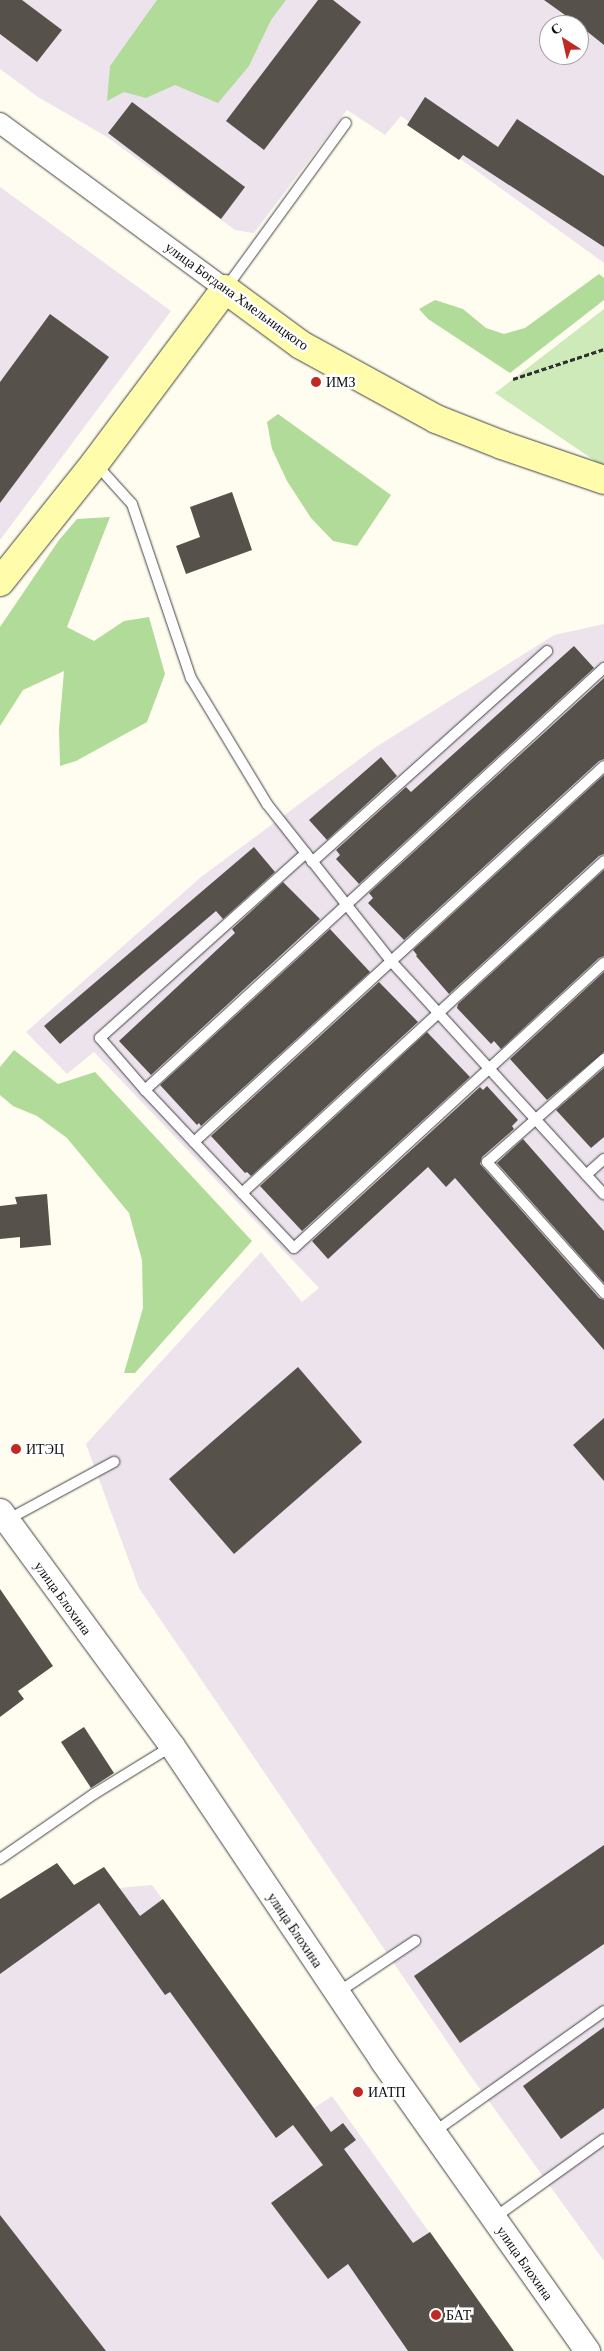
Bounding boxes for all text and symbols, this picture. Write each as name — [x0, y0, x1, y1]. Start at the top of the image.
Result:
north arrow — [539, 15, 589, 65]
text: С — [547, 19, 565, 38]
street label: улица Богдана Хмельницкого — [162, 238, 312, 354]
place label: ИМЗ — [326, 374, 356, 390]
marker: ИМЗ — [310, 376, 322, 388]
place label: ИТЭЦ — [26, 1441, 64, 1457]
marker: ИТЭЦ — [10, 1443, 22, 1455]
street label: улица Блохина — [31, 1558, 95, 1638]
street label: улица Блохина — [264, 1889, 326, 1971]
place label: ИАТП — [368, 2084, 406, 2100]
marker: ИАТП — [352, 2086, 364, 2098]
street label: улица Блохина — [493, 2223, 557, 2303]
place label: БАТ — [446, 2307, 471, 2323]
marker: БАТ — [430, 2309, 442, 2321]

